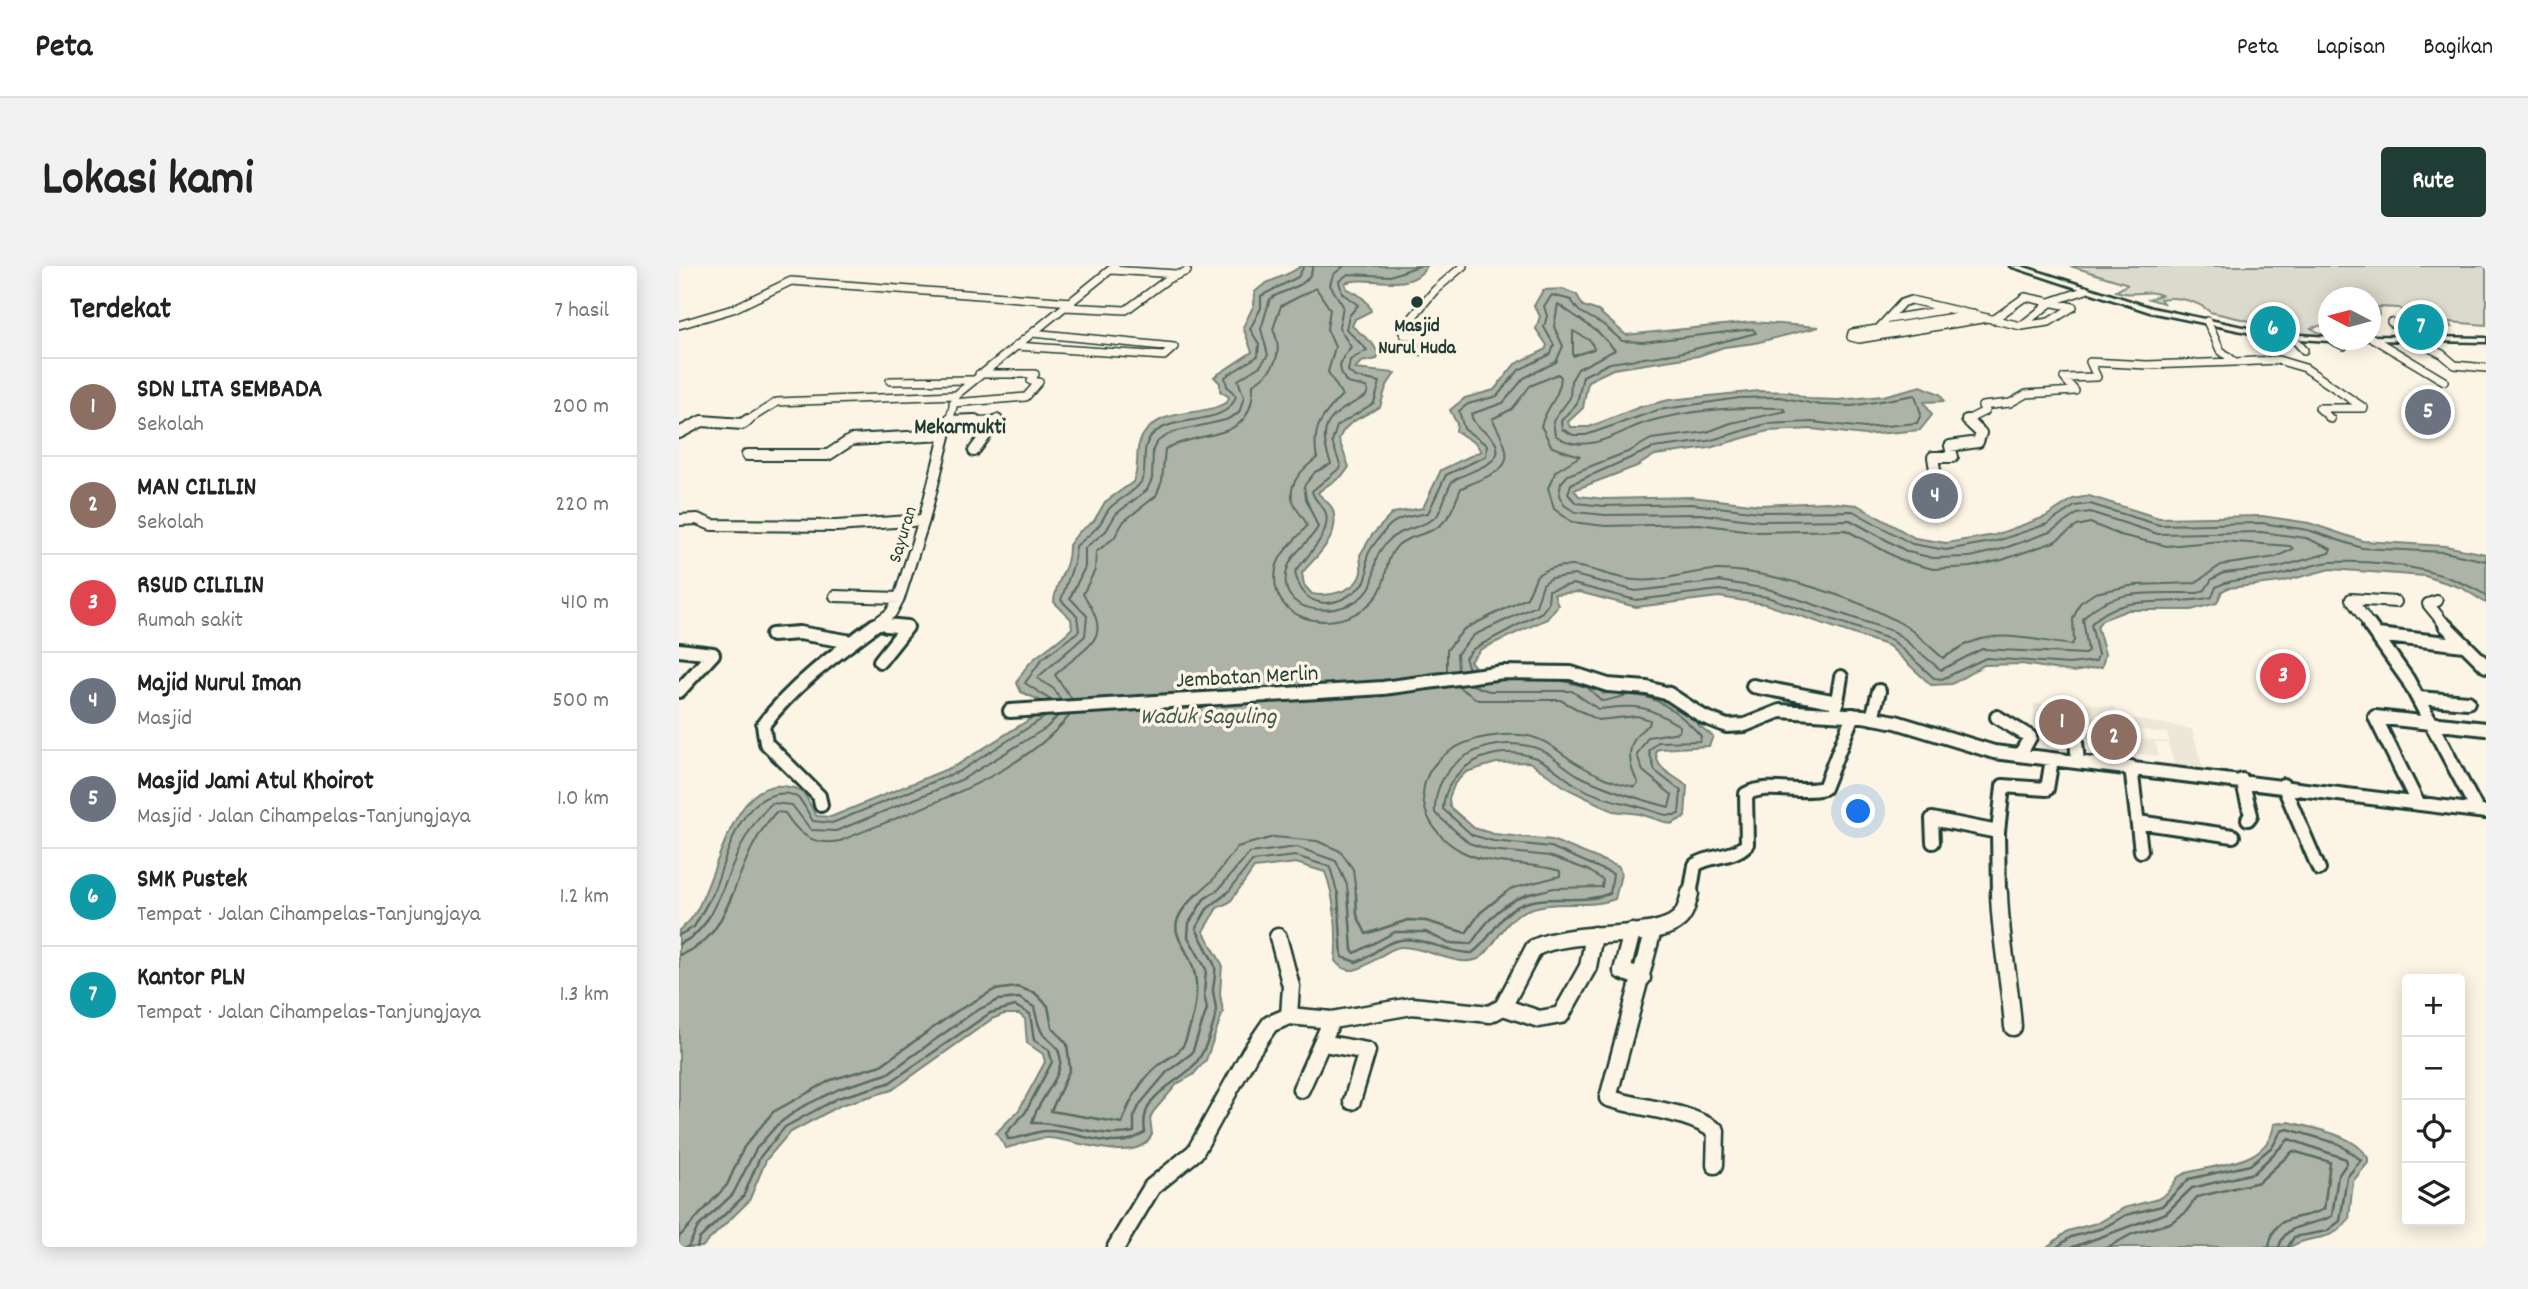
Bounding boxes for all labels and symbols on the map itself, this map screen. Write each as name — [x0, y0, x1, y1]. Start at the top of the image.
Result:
north arrow — [2318, 287, 2381, 350]
marker: Masjid Nurul Huda — [1409, 294, 1425, 310]
pin: 7 — [2398, 301, 2444, 353]
pin: 6 — [2250, 303, 2296, 355]
place label: Masjid Nurul Huda — [1378, 314, 1457, 363]
pin: 5 — [2405, 386, 2451, 438]
district label: Mekarmukti — [914, 414, 1006, 444]
pin: 4 — [1912, 470, 1958, 522]
street label: Sayuran — [883, 503, 926, 567]
pin: 3 — [2260, 650, 2306, 702]
street label: Jembatan Merlin — [1175, 658, 1319, 699]
pin: 1 — [2039, 696, 2085, 748]
water label: Waduk Saguling — [1140, 701, 1278, 735]
pin: 2 — [2091, 711, 2137, 763]
your location — [1841, 794, 1875, 828]

